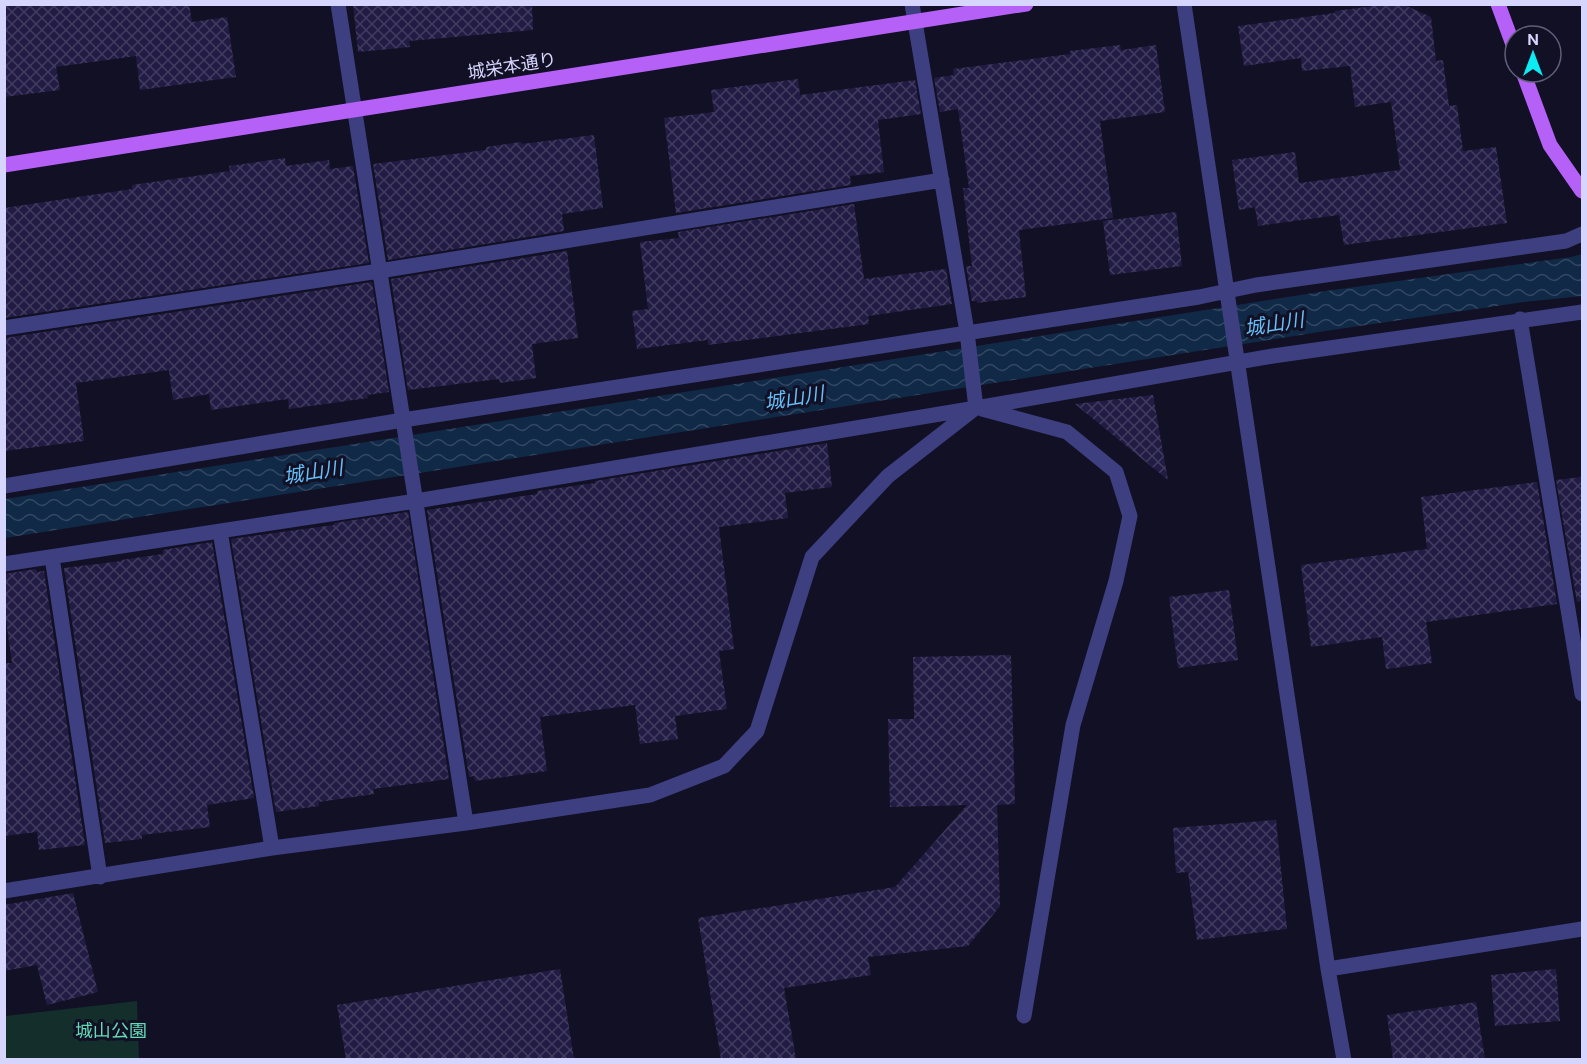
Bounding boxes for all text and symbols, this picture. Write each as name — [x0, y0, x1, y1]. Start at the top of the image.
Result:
north arrow — [1503, 24, 1563, 84]
text: N — [1527, 29, 1539, 50]
street label: 城栄本通り — [466, 47, 558, 85]
water label: 城山川 — [1242, 306, 1308, 342]
water label: 城山川 — [762, 380, 828, 416]
water label: 城山川 — [281, 454, 347, 490]
park label: 城山公園 — [75, 1019, 147, 1043]

